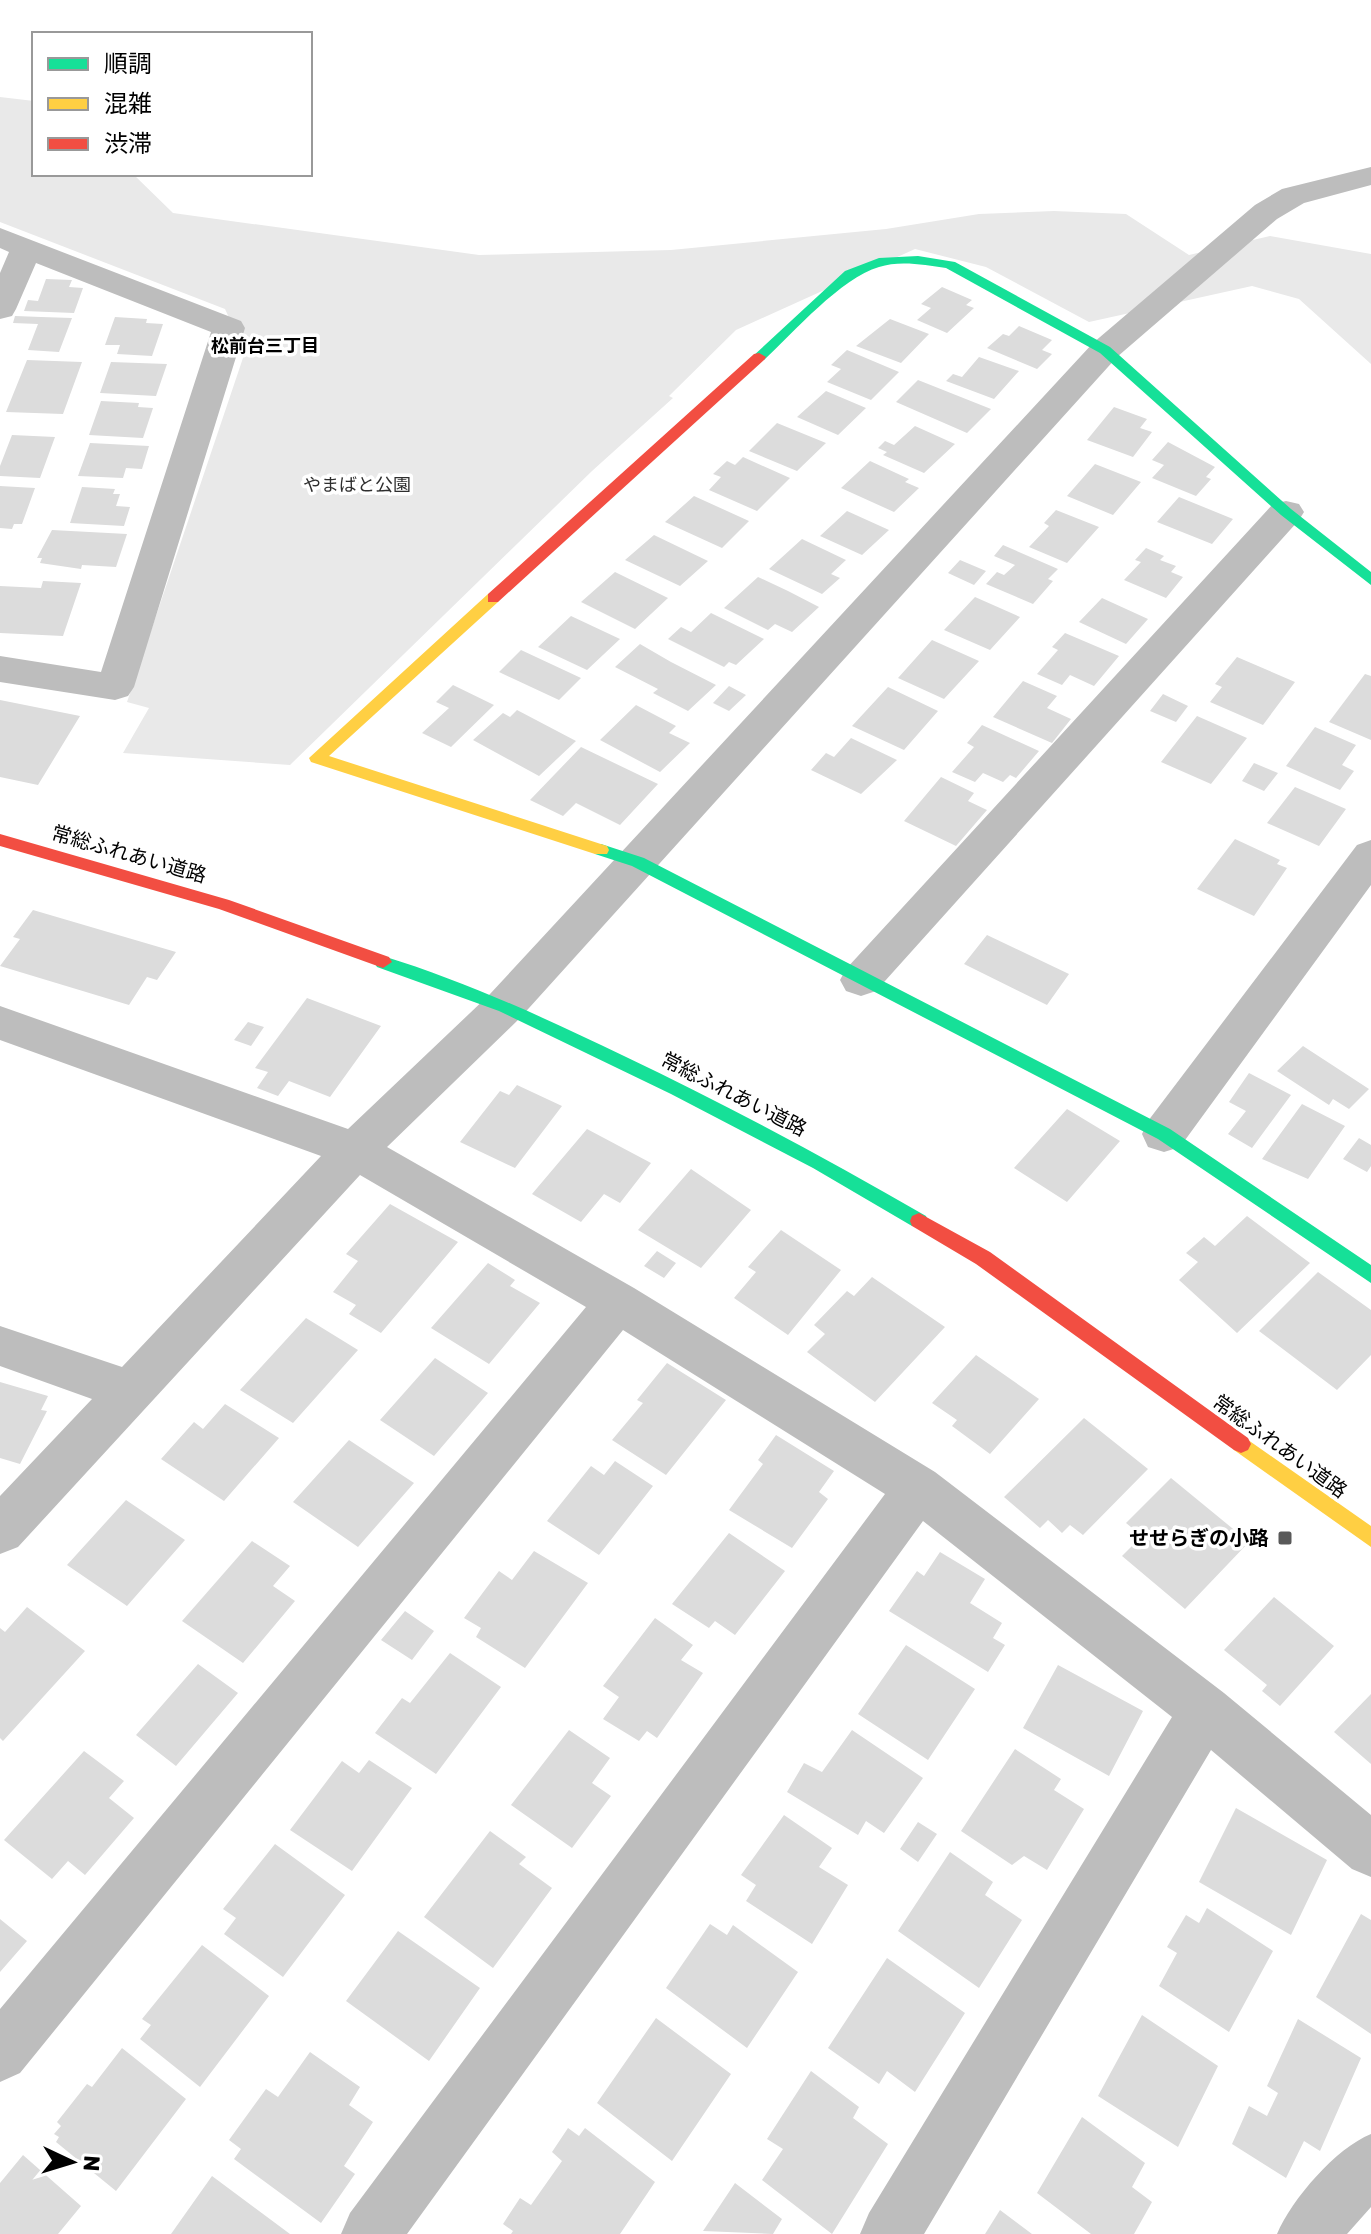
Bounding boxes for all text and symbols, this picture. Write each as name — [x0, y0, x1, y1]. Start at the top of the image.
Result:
legend — [32, 32, 312, 176]
text: 順調 — [104, 50, 152, 78]
text: 混雑 — [104, 90, 152, 118]
text: 渋滞 — [104, 130, 152, 158]
district label: 松前台三丁目 — [211, 335, 319, 357]
park label: やまばと公園 — [303, 474, 411, 496]
street label: 常総ふれあい道路 — [49, 820, 209, 888]
street label: 常総ふれあい道路 — [657, 1047, 811, 1141]
street label: 常総ふれあい道路 — [1208, 1389, 1352, 1503]
place label: せせらぎの小路 — [1129, 1526, 1269, 1550]
marker: せせらぎの小路 — [1276, 1529, 1294, 1547]
north arrow — [32, 2122, 112, 2202]
text: N — [77, 2155, 105, 2172]

